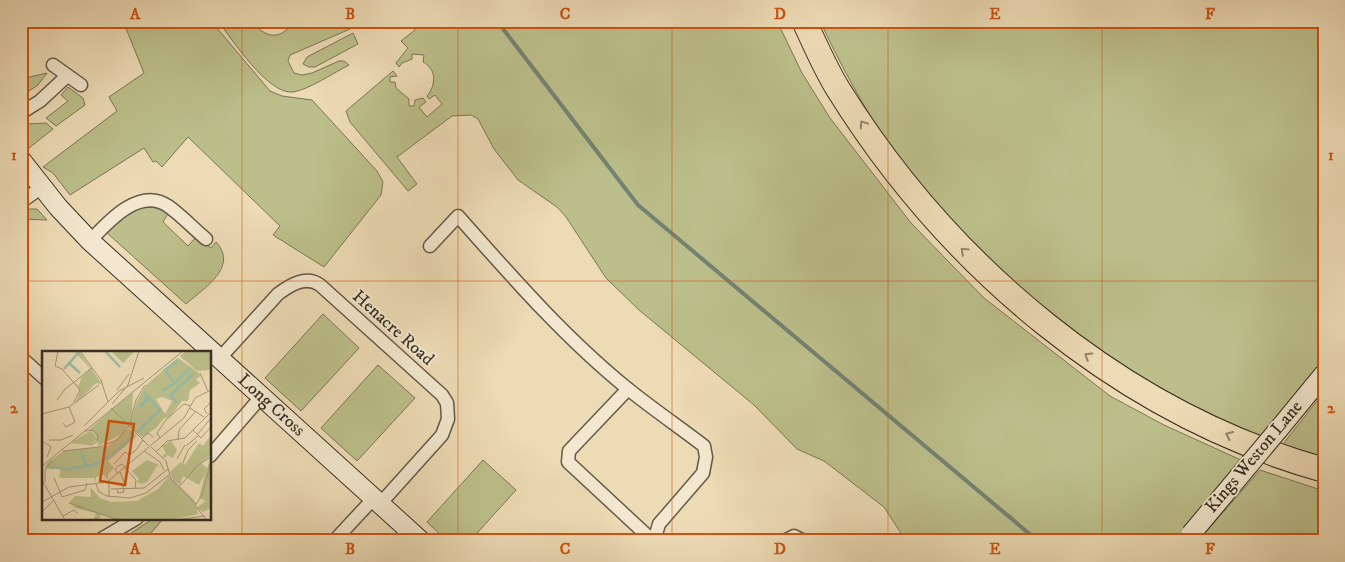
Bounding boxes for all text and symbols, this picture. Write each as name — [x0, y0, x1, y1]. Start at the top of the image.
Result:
text: A — [129, 4, 141, 24]
text: B — [345, 4, 355, 24]
text: C — [560, 4, 570, 24]
text: D — [774, 4, 786, 24]
text: E — [989, 4, 1001, 24]
text: F — [1205, 4, 1215, 24]
one-way arrow — [860, 121, 869, 130]
text: 1 — [11, 145, 17, 165]
text: 1 — [1328, 145, 1334, 165]
one-way arrow — [960, 248, 969, 257]
street label: Henacre Road — [348, 286, 438, 370]
inset map — [42, 351, 211, 520]
one-way arrow — [1084, 352, 1093, 362]
street label: Long Cross — [233, 369, 309, 441]
street label: Kings Weston Lane — [1201, 396, 1307, 518]
text: 2 — [10, 398, 19, 418]
text: 2 — [1327, 398, 1336, 418]
one-way arrow — [1225, 431, 1234, 442]
text: A — [129, 539, 141, 559]
text: B — [345, 539, 355, 559]
text: C — [560, 539, 570, 559]
text: D — [774, 539, 786, 559]
text: E — [989, 539, 1001, 559]
text: F — [1205, 539, 1215, 559]

